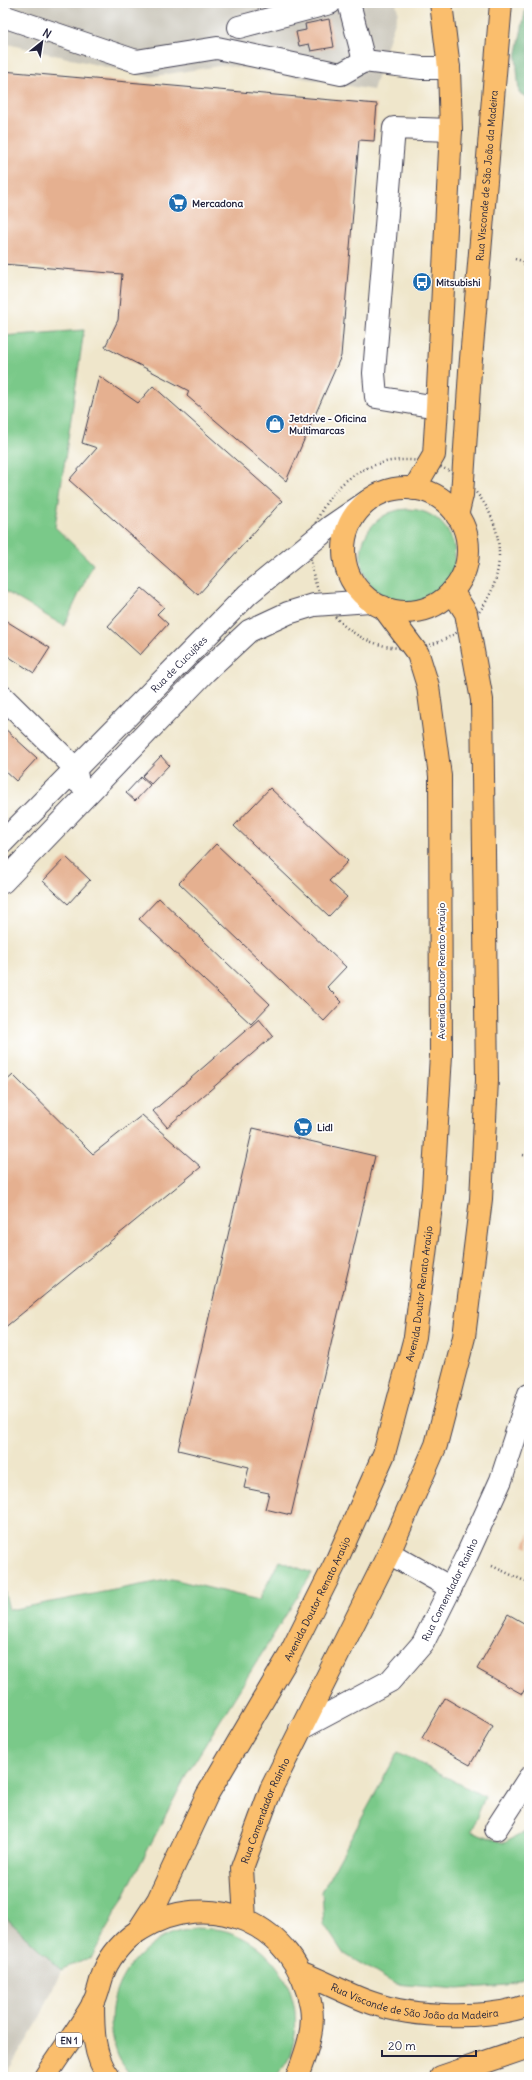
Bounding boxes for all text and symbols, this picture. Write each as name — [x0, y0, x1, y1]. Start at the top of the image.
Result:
north arrow — [22, 22, 62, 62]
text: N — [40, 25, 54, 41]
street label: Rua Visconde de São João da Madeira — [473, 89, 500, 262]
supermarket icon: Mercadona — [167, 192, 189, 214]
place label: Mercadona — [192, 197, 243, 210]
bus stop icon: Mitsubishi — [411, 271, 433, 293]
place label: Mitsubishi — [436, 276, 480, 289]
place label: Jetdrive - Oficina Multimarcas — [289, 412, 367, 437]
shop icon: Jetdrive - Oficina Multimarcas — [264, 413, 286, 435]
street label: Rua de Cucujães — [148, 633, 210, 695]
street label: Avenida Doutor Renato Araújo — [435, 902, 448, 1039]
supermarket icon: Lidl — [292, 1116, 314, 1138]
place label: Lidl — [317, 1121, 333, 1134]
street label: Avenida Doutor Renato Araújo — [402, 1225, 435, 1363]
street label: Avenida Doutor Renato Araújo — [281, 1534, 353, 1663]
street label: Rua Comendador Rainho — [419, 1536, 480, 1643]
street label: Rua Comendador Raínho — [238, 1755, 292, 1865]
street label: Rua Visconde de São João da Madeira — [329, 1980, 499, 2022]
scale bar — [382, 2032, 476, 2058]
road number: EN 1 — [56, 2033, 82, 2047]
text: 20 m — [388, 2038, 416, 2053]

